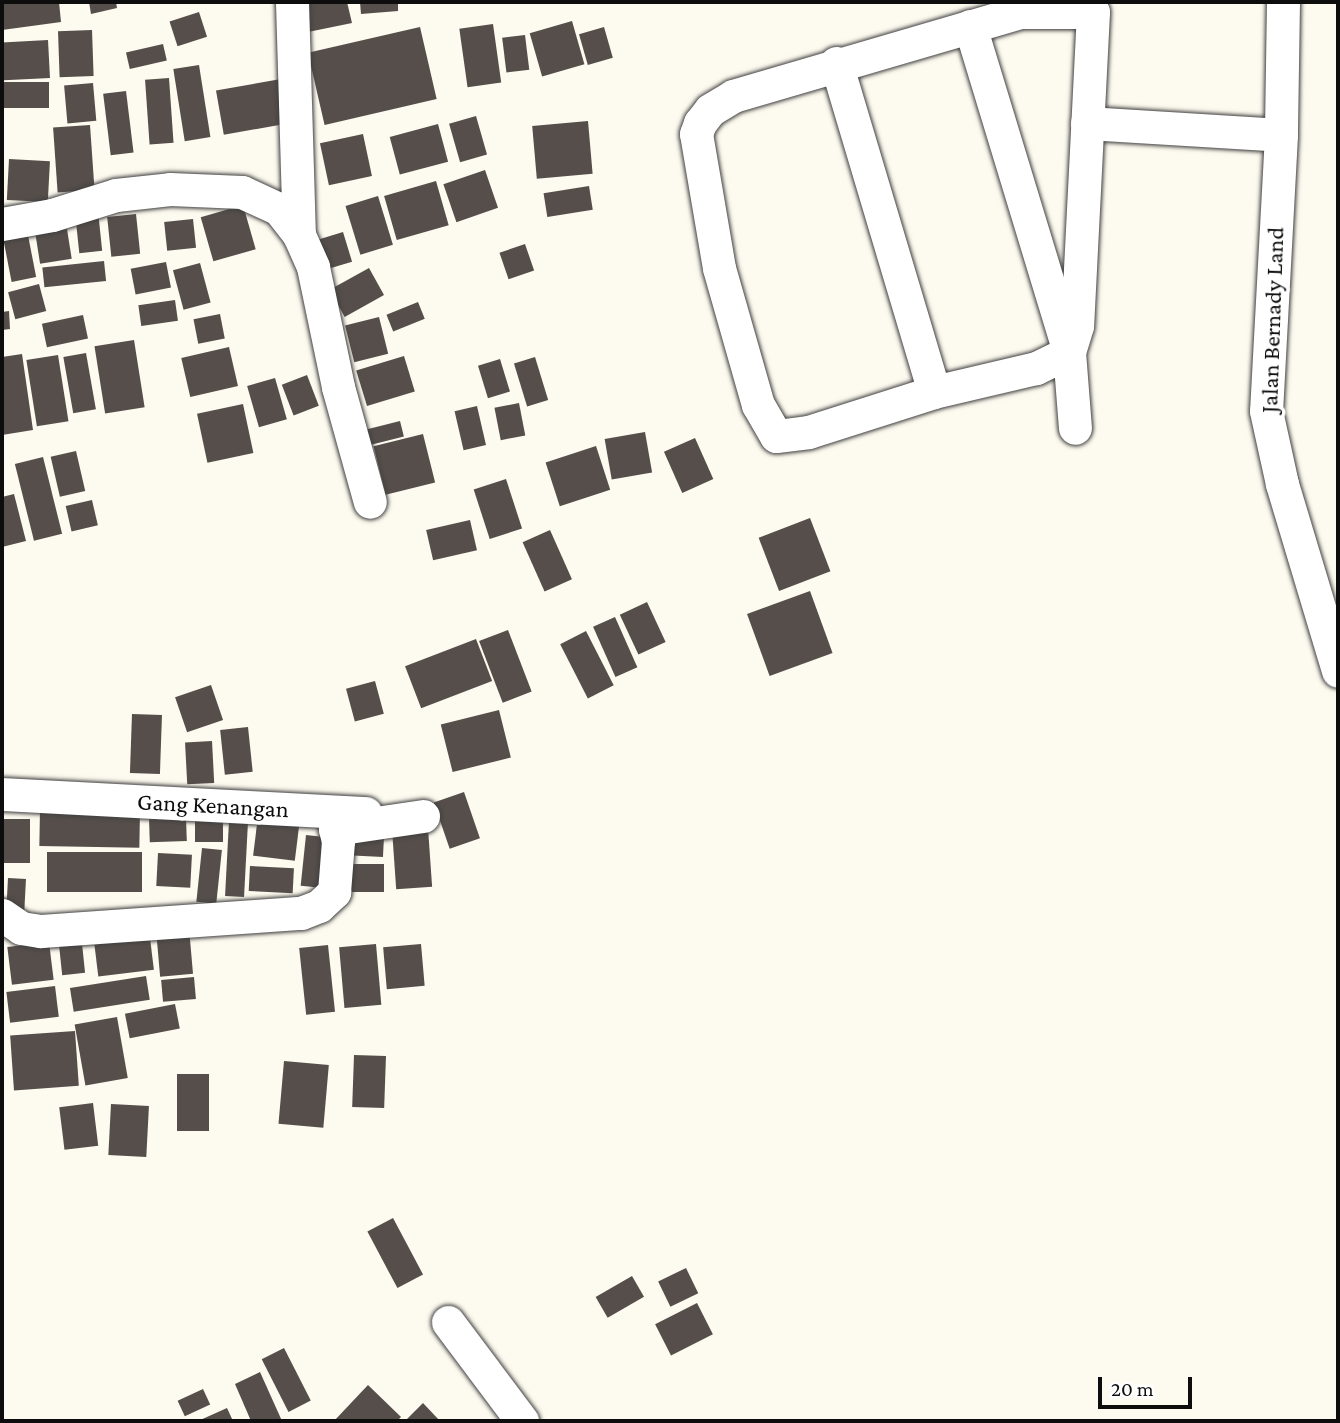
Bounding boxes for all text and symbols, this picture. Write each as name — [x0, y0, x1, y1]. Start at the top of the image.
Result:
street label: Jalan Bernady Land — [1254, 227, 1290, 413]
street label: Gang Kenangan — [136, 787, 290, 823]
scale bar — [1102, 1364, 1196, 1408]
text: 20 m — [1111, 1377, 1154, 1401]

